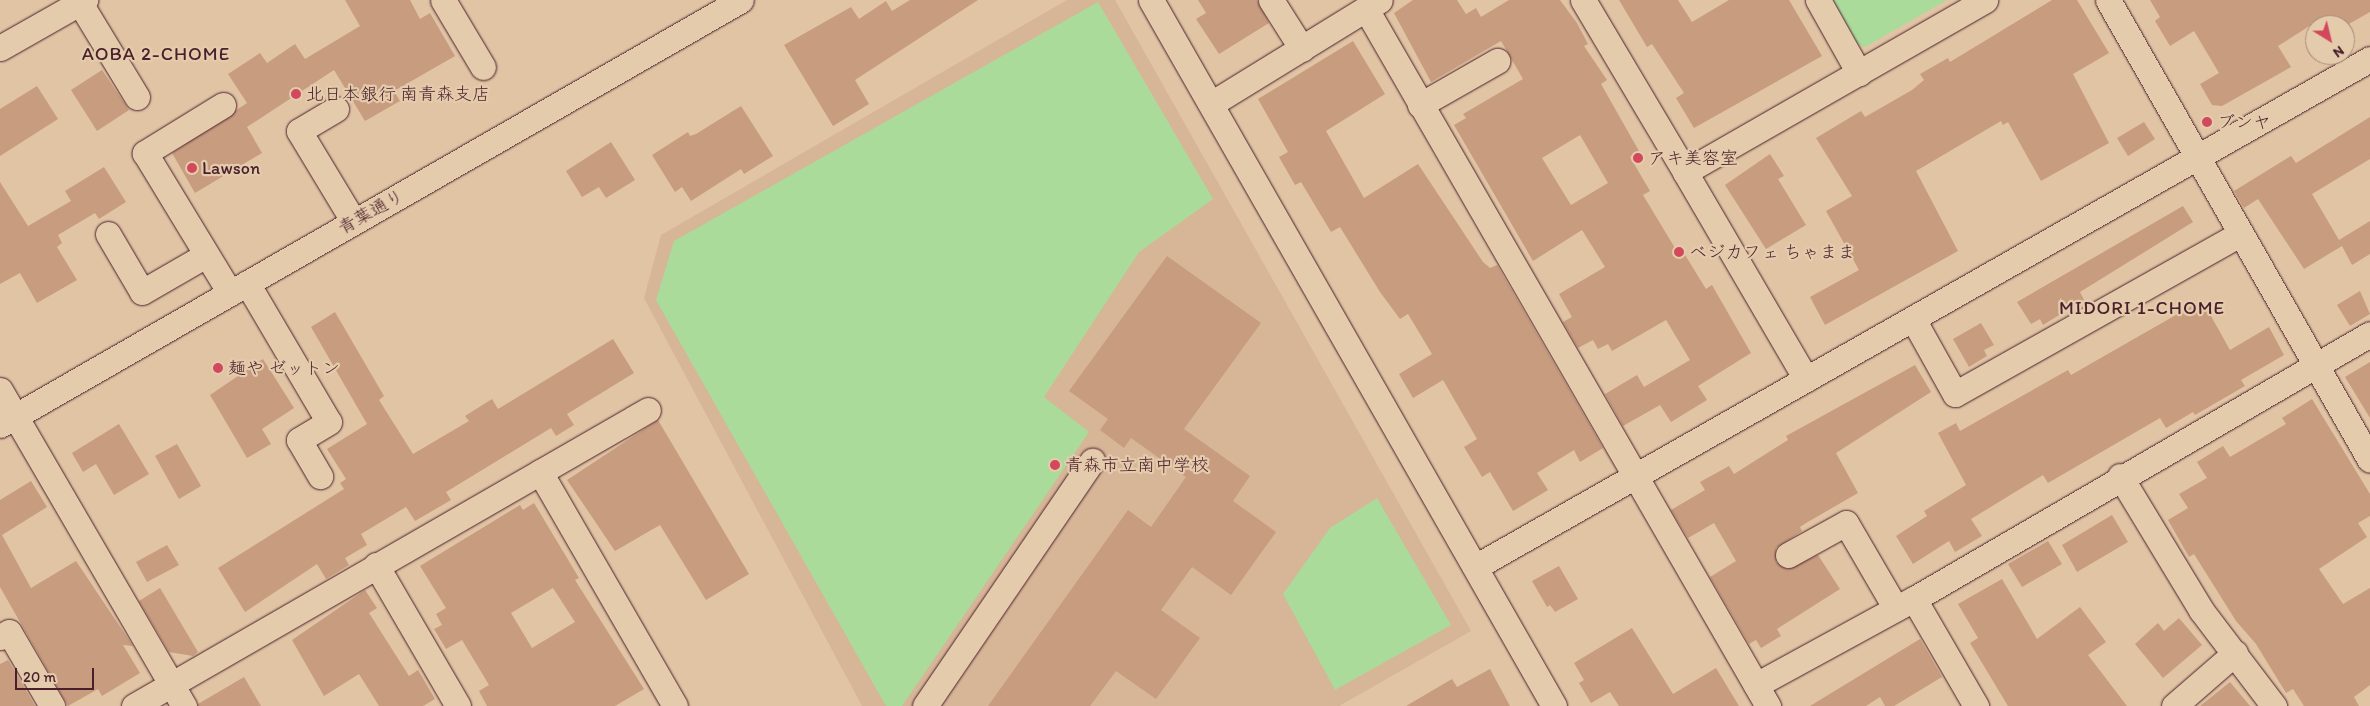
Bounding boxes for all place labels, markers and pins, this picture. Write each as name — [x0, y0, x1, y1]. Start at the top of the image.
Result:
place label: 北日本銀行 南青森支店 — [306, 83, 490, 105]
marker: 北日本銀行 南青森支店 — [290, 88, 302, 100]
place label: ブンヤ — [2217, 111, 2271, 133]
marker: ブンヤ — [2201, 116, 2213, 128]
place label: アキ美容室 — [1648, 147, 1738, 169]
marker: アキ美容室 — [1632, 152, 1644, 164]
place label: Lawson — [202, 157, 260, 179]
marker: Lawson — [186, 162, 198, 174]
place label: ベジカフェ ちゃまま — [1689, 241, 1855, 263]
marker: ベジカフェ ちゃまま — [1673, 246, 1685, 258]
place label: 麺や ゼットン — [228, 357, 340, 379]
marker: 麺や ゼットン — [212, 362, 224, 374]
place label: 青森市立南中学校 — [1065, 454, 1209, 476]
marker: 青森市立南中学校 — [1049, 459, 1061, 471]

